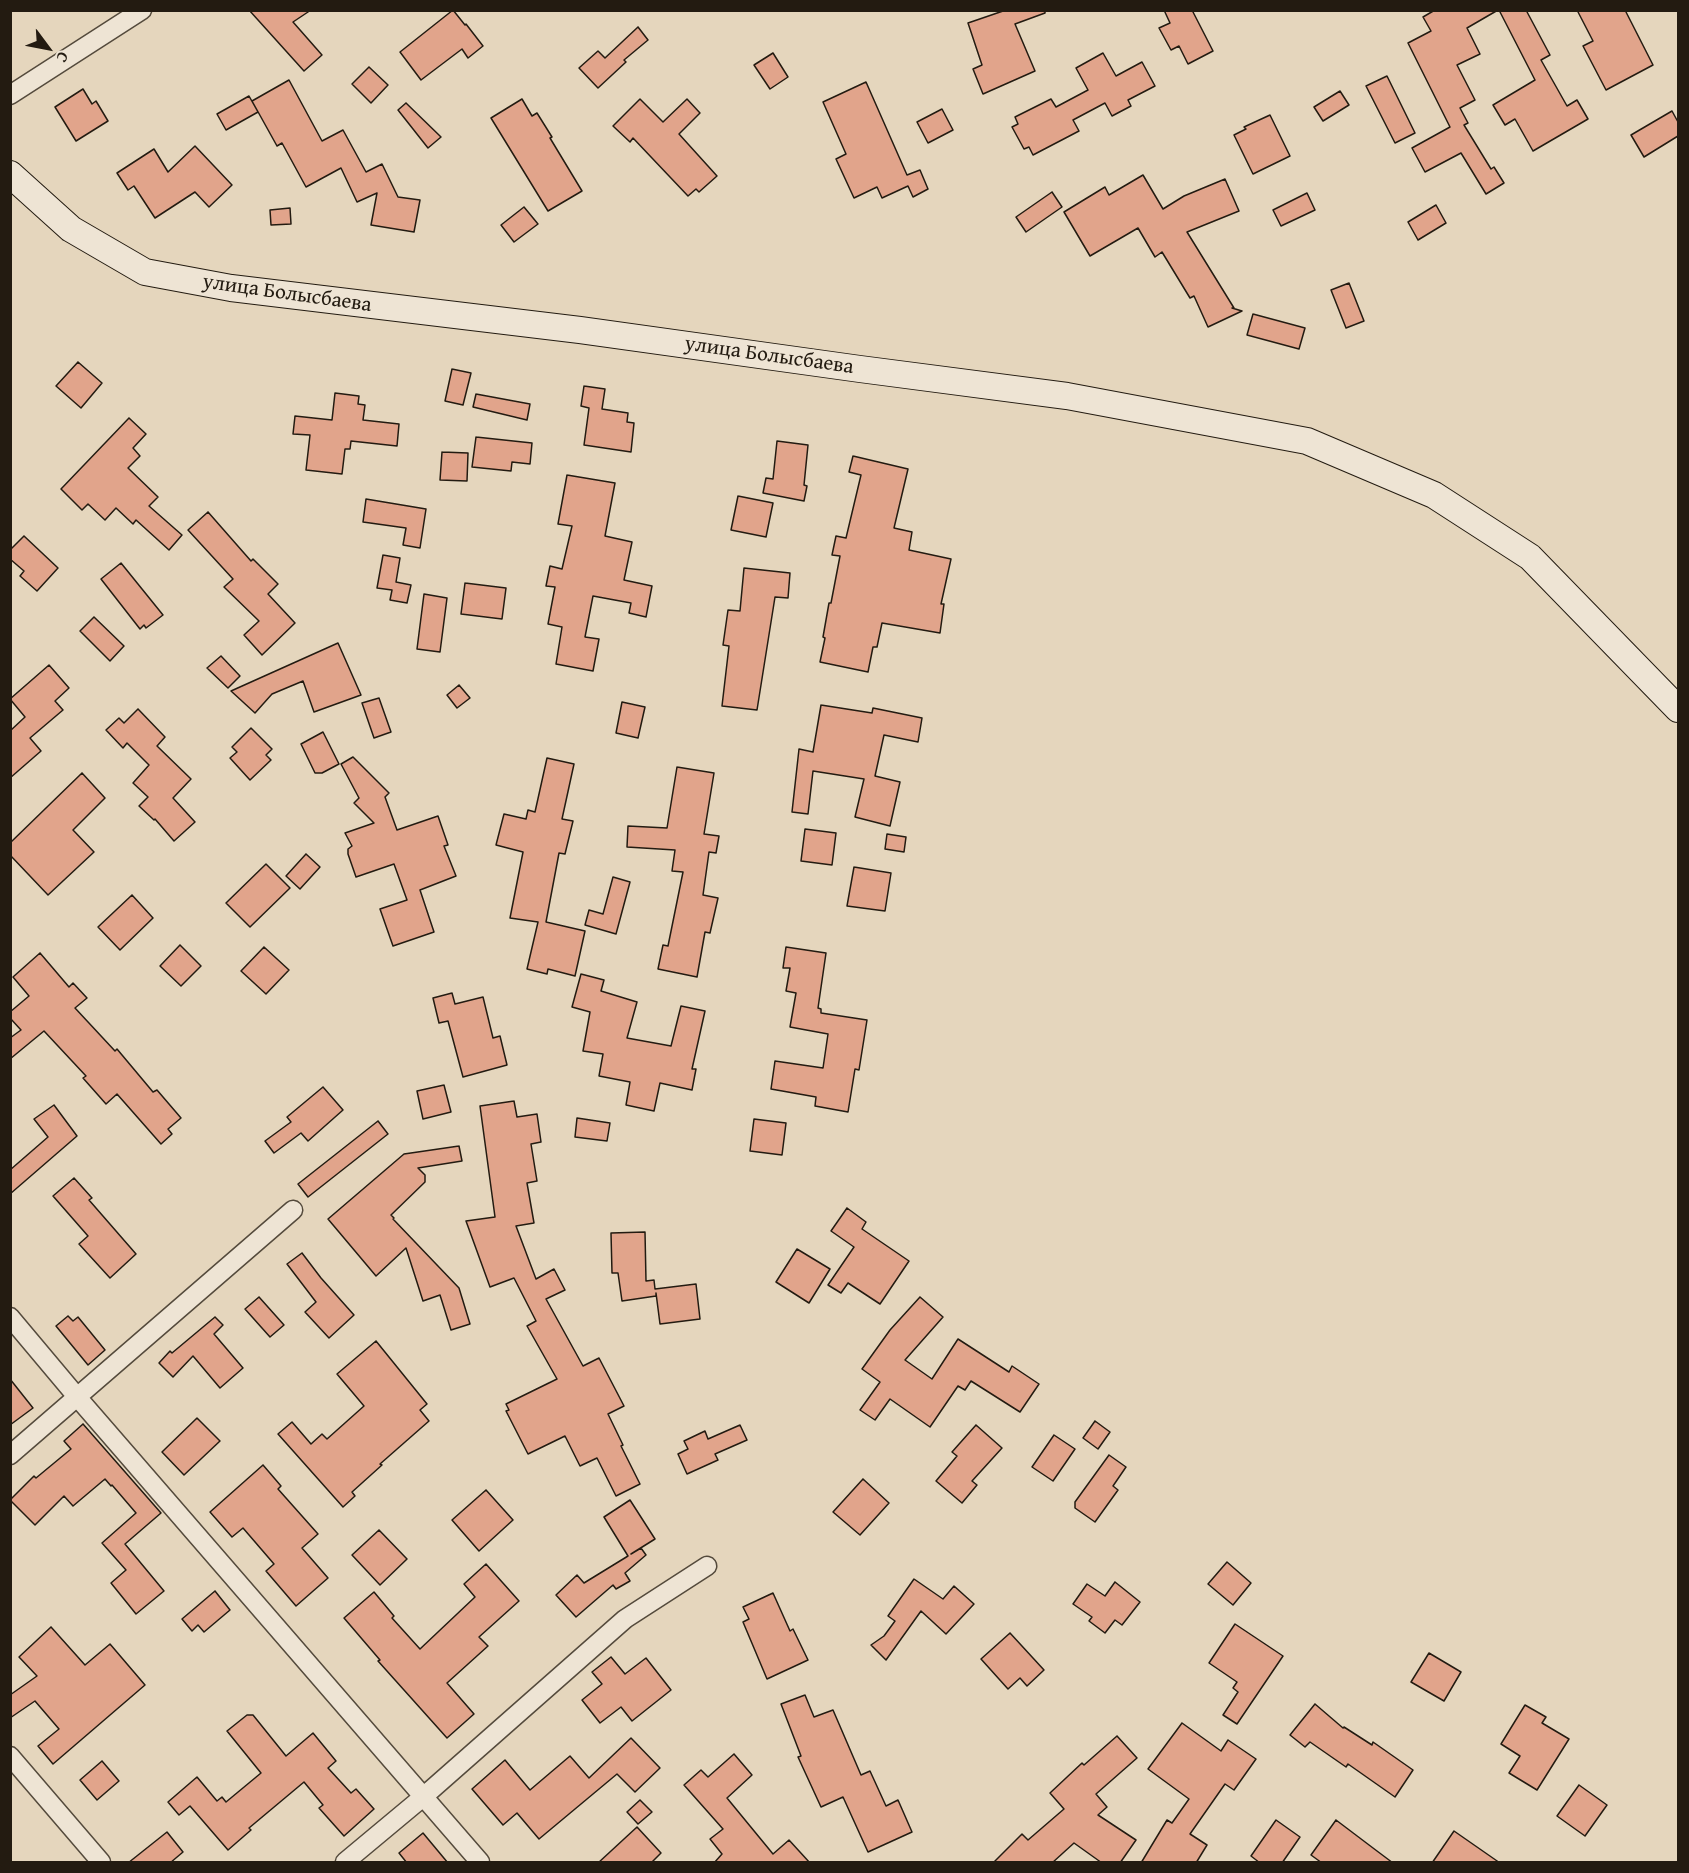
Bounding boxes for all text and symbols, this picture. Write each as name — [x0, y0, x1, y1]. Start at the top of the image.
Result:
north arrow — [18, 18, 78, 78]
text: С — [51, 47, 76, 68]
street label: улица Болысбаева — [201, 270, 373, 318]
street label: улица Болысбаева — [683, 332, 855, 380]

